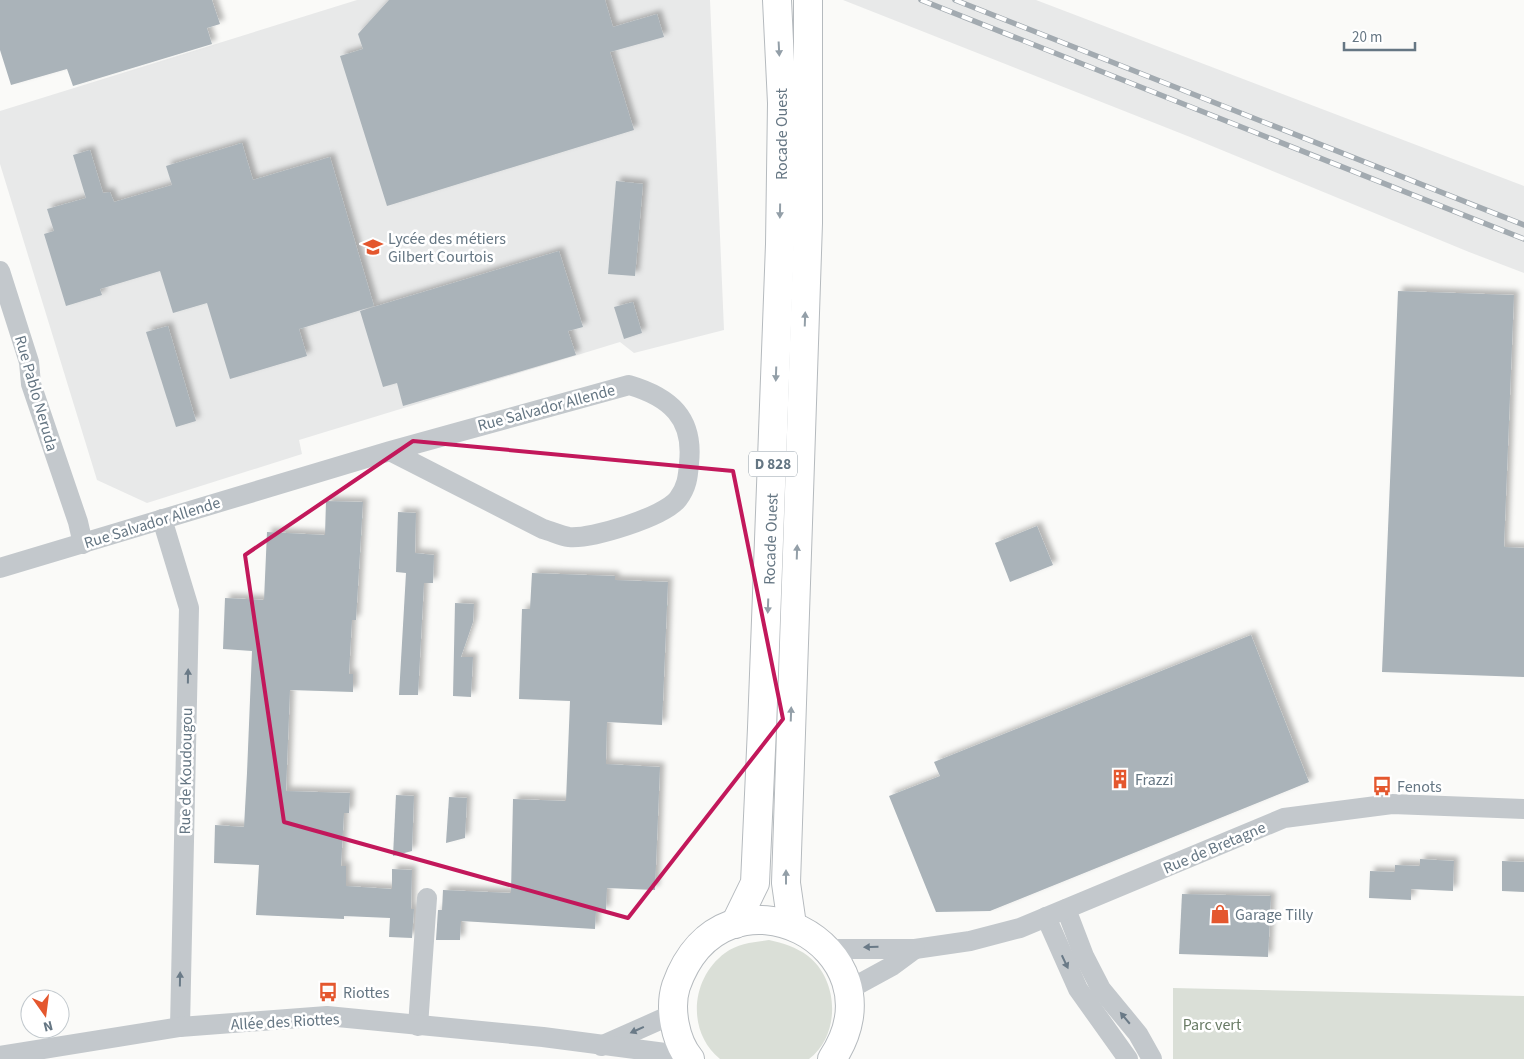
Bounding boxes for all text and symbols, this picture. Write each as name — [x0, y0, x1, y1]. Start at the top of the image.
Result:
scale bar — [1344, 20, 1415, 52]
text: 20 m — [1352, 27, 1382, 48]
one-way arrow — [776, 41, 784, 57]
street label: Rocade Ouest — [771, 87, 793, 180]
one-way arrow — [776, 203, 784, 219]
place label: Lycée des métiers Gilbert Courtois — [388, 228, 506, 268]
school or university icon: Lycée des métiers Gilbert Courtois — [362, 236, 384, 258]
one-way arrow — [801, 311, 809, 327]
street label: Rue Pablo Neruda — [9, 333, 63, 454]
one-way arrow — [772, 366, 780, 382]
street label: Rue Salvador Allende — [475, 379, 618, 437]
road number: D 828 — [749, 452, 797, 476]
street label: Rue Salvador Allende — [81, 492, 223, 554]
street label: Rocade Ouest — [758, 492, 784, 585]
one-way arrow — [793, 544, 801, 560]
one-way arrow — [763, 598, 771, 614]
one-way arrow — [184, 668, 192, 684]
one-way arrow — [788, 706, 796, 722]
street label: Rue de Koudougou — [174, 707, 198, 835]
building icon: Frazzi — [1109, 768, 1131, 790]
place label: Frazzi — [1135, 769, 1173, 791]
bus stop icon: Fenots — [1371, 775, 1393, 797]
place label: Fenots — [1397, 776, 1442, 798]
street label: Rue de Bretagne — [1160, 816, 1269, 879]
one-way arrow — [782, 868, 790, 884]
shop icon: Garage Tilly — [1209, 903, 1231, 925]
place label: Garage Tilly — [1235, 904, 1314, 926]
one-way arrow — [863, 944, 879, 952]
one-way arrow — [1062, 955, 1070, 969]
one-way arrow — [177, 970, 185, 986]
bus stop icon: Riottes — [317, 981, 339, 1003]
place label: Riottes — [343, 982, 390, 1004]
north arrow — [20, 989, 70, 1039]
street label: Allée des Riottes — [230, 1008, 340, 1036]
one-way arrow — [1120, 1012, 1131, 1025]
park label: Parc vert — [1183, 1014, 1242, 1036]
text: N — [41, 1015, 55, 1036]
one-way arrow — [630, 1027, 644, 1035]

